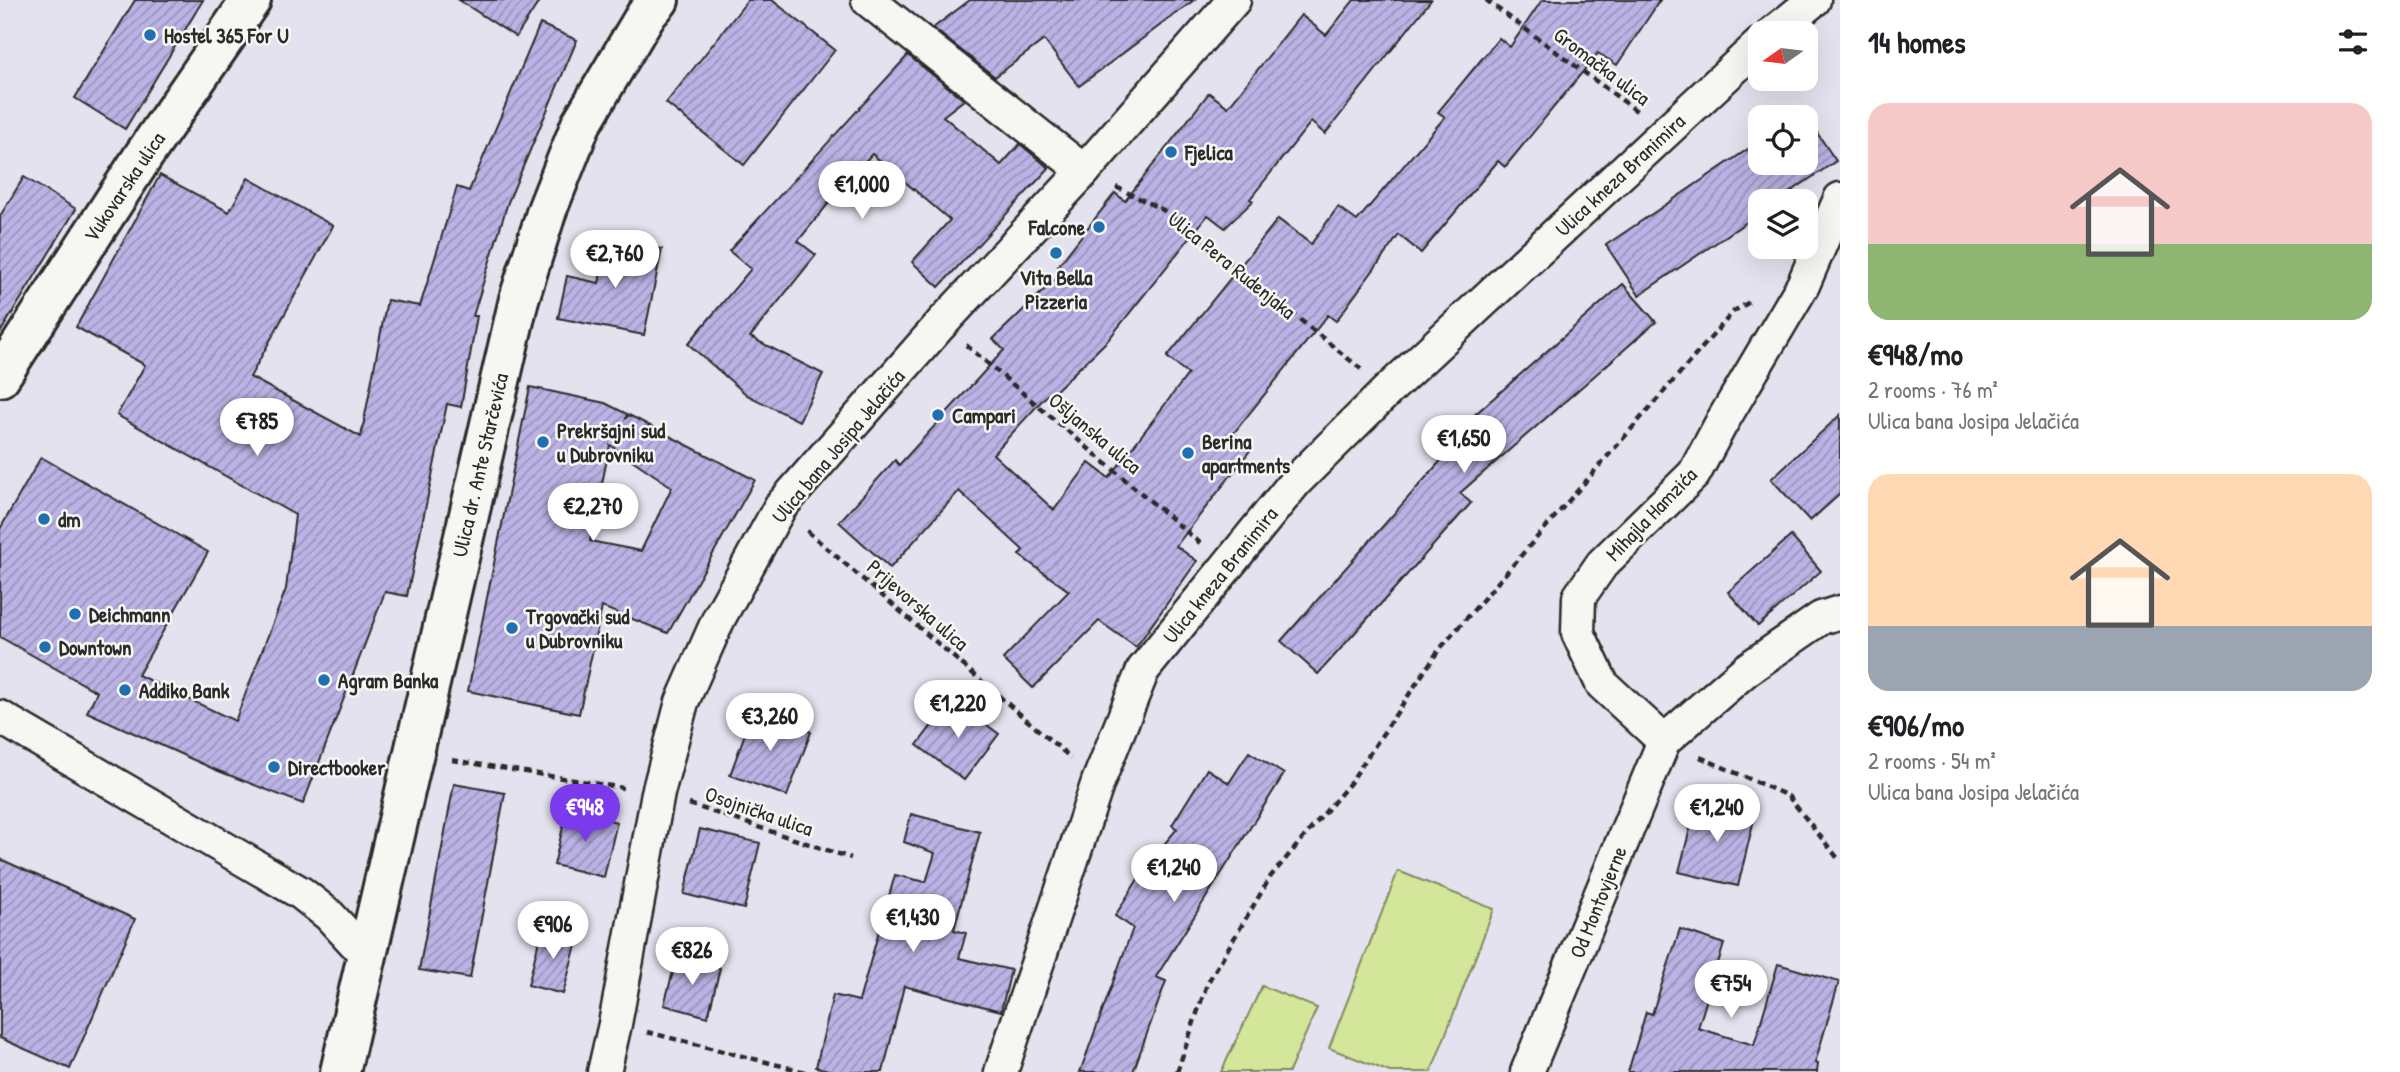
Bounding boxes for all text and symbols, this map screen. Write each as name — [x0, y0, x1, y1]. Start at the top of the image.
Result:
street label: Gromačka ulica — [1548, 20, 1656, 112]
place label: Hostel 365 For U — [164, 21, 289, 50]
north arrow — [1748, 21, 1818, 91]
map controls — [1748, 21, 1818, 259]
text: 14 homes — [1868, 22, 1966, 62]
icon: filters — [2334, 23, 2372, 61]
marker: Hostel 365 For U — [142, 27, 158, 43]
button: locate — [1748, 105, 1818, 175]
street label: Ulica kneza Branimira — [1549, 107, 1691, 243]
street label: Vukovarska ulica — [76, 126, 172, 248]
place label: Fjelica — [1184, 138, 1234, 167]
marker: Fjelica — [1163, 144, 1179, 160]
icon: home — [2057, 149, 2183, 275]
pin: €1,000 — [805, 162, 919, 221]
text: €1,000 — [835, 168, 889, 199]
button: layers — [1748, 189, 1818, 259]
street label: Ulica Pera Rudenjaka — [1162, 204, 1302, 326]
place label: Falcone — [1028, 213, 1086, 242]
marker: Falcone — [1091, 219, 1107, 235]
pin: €2,760 — [558, 230, 672, 290]
text: €2,760 — [586, 237, 644, 268]
marker: Vita Bella Pizzeria — [1048, 245, 1064, 261]
place label: Vita Bella Pizzeria — [1019, 263, 1093, 316]
text: €948/mo — [1868, 334, 1963, 374]
street label: Ulica bana Josipa Jelačića — [765, 363, 911, 529]
street label: Ulica dr. Ante Starčevića — [445, 370, 515, 560]
text: 2 rooms · 76 m² — [1868, 374, 1998, 405]
street label: Ošljanska ulica — [1042, 386, 1148, 480]
pin: €785 — [216, 398, 298, 458]
place label: Campari — [952, 401, 1016, 431]
text: €785 — [236, 405, 278, 436]
text: Ulica bana Josipa Jelačića — [1868, 405, 2079, 436]
marker: Campari — [930, 407, 946, 423]
place label: Prekršajni sud u Dubrovniku — [557, 416, 666, 469]
pin: €1,650 — [1407, 416, 1521, 475]
text: €1,650 — [1437, 422, 1491, 453]
place label: Berina apartments — [1202, 427, 1290, 481]
marker: Prekršajni sud u Dubrovniku — [535, 434, 551, 450]
marker: Berina apartments — [1180, 445, 1196, 461]
street label: Mihajla Hamzića — [1599, 461, 1703, 567]
pin: €2,270 — [536, 484, 650, 543]
text: €2,270 — [564, 490, 622, 521]
street label: Ulica kneza Branimira — [1156, 501, 1284, 649]
place label: dm — [58, 505, 80, 534]
marker: dm — [36, 511, 52, 527]
icon: home — [2057, 520, 2183, 646]
street label: Prijevorska ulica — [861, 553, 975, 657]
place label: Deichmann — [89, 600, 171, 629]
place label: Trgovački sud u Dubrovniku — [525, 602, 630, 655]
marker: Deichmann — [67, 606, 83, 622]
marker: Trgovački sud u Dubrovniku — [504, 620, 520, 636]
place label: Downtown — [59, 633, 132, 662]
marker: Downtown — [37, 639, 53, 655]
place label: Agram Banka — [338, 666, 439, 696]
marker: Agram Banka — [316, 672, 332, 688]
place label: Addiko Bank — [139, 676, 230, 705]
pin: €1,220 — [901, 680, 1015, 740]
marker: Addiko Bank — [117, 682, 133, 698]
text: €1,220 — [930, 687, 986, 718]
pin: €3,260 — [713, 694, 827, 753]
text: €3,260 — [742, 700, 798, 731]
text: €906/mo — [1868, 705, 1964, 745]
text: 2 rooms · 54 m² — [1868, 745, 1996, 776]
place label: Directbooker — [288, 753, 386, 782]
marker: Directbooker — [266, 759, 282, 775]
text: Ulica bana Josipa Jelačića — [1868, 776, 2079, 807]
street label: Osojnička ulica — [701, 779, 817, 843]
pin: €948 — [544, 784, 626, 844]
pin: €1,240 — [1660, 784, 1774, 844]
text: €948 — [566, 791, 604, 822]
text: €1,240 — [1690, 791, 1744, 822]
street label: Od Montovjerne — [1562, 842, 1634, 962]
pin: €1,240 — [1117, 844, 1231, 904]
text: €1,240 — [1147, 851, 1201, 882]
pin: €1,430 — [856, 894, 970, 954]
text: €1,430 — [886, 901, 940, 932]
pin: €906 — [512, 902, 594, 961]
text: €906 — [534, 908, 573, 939]
pin: €826 — [651, 928, 733, 987]
text: €826 — [672, 934, 712, 965]
pin: €754 — [1690, 960, 1772, 1020]
text: €754 — [1711, 967, 1751, 998]

